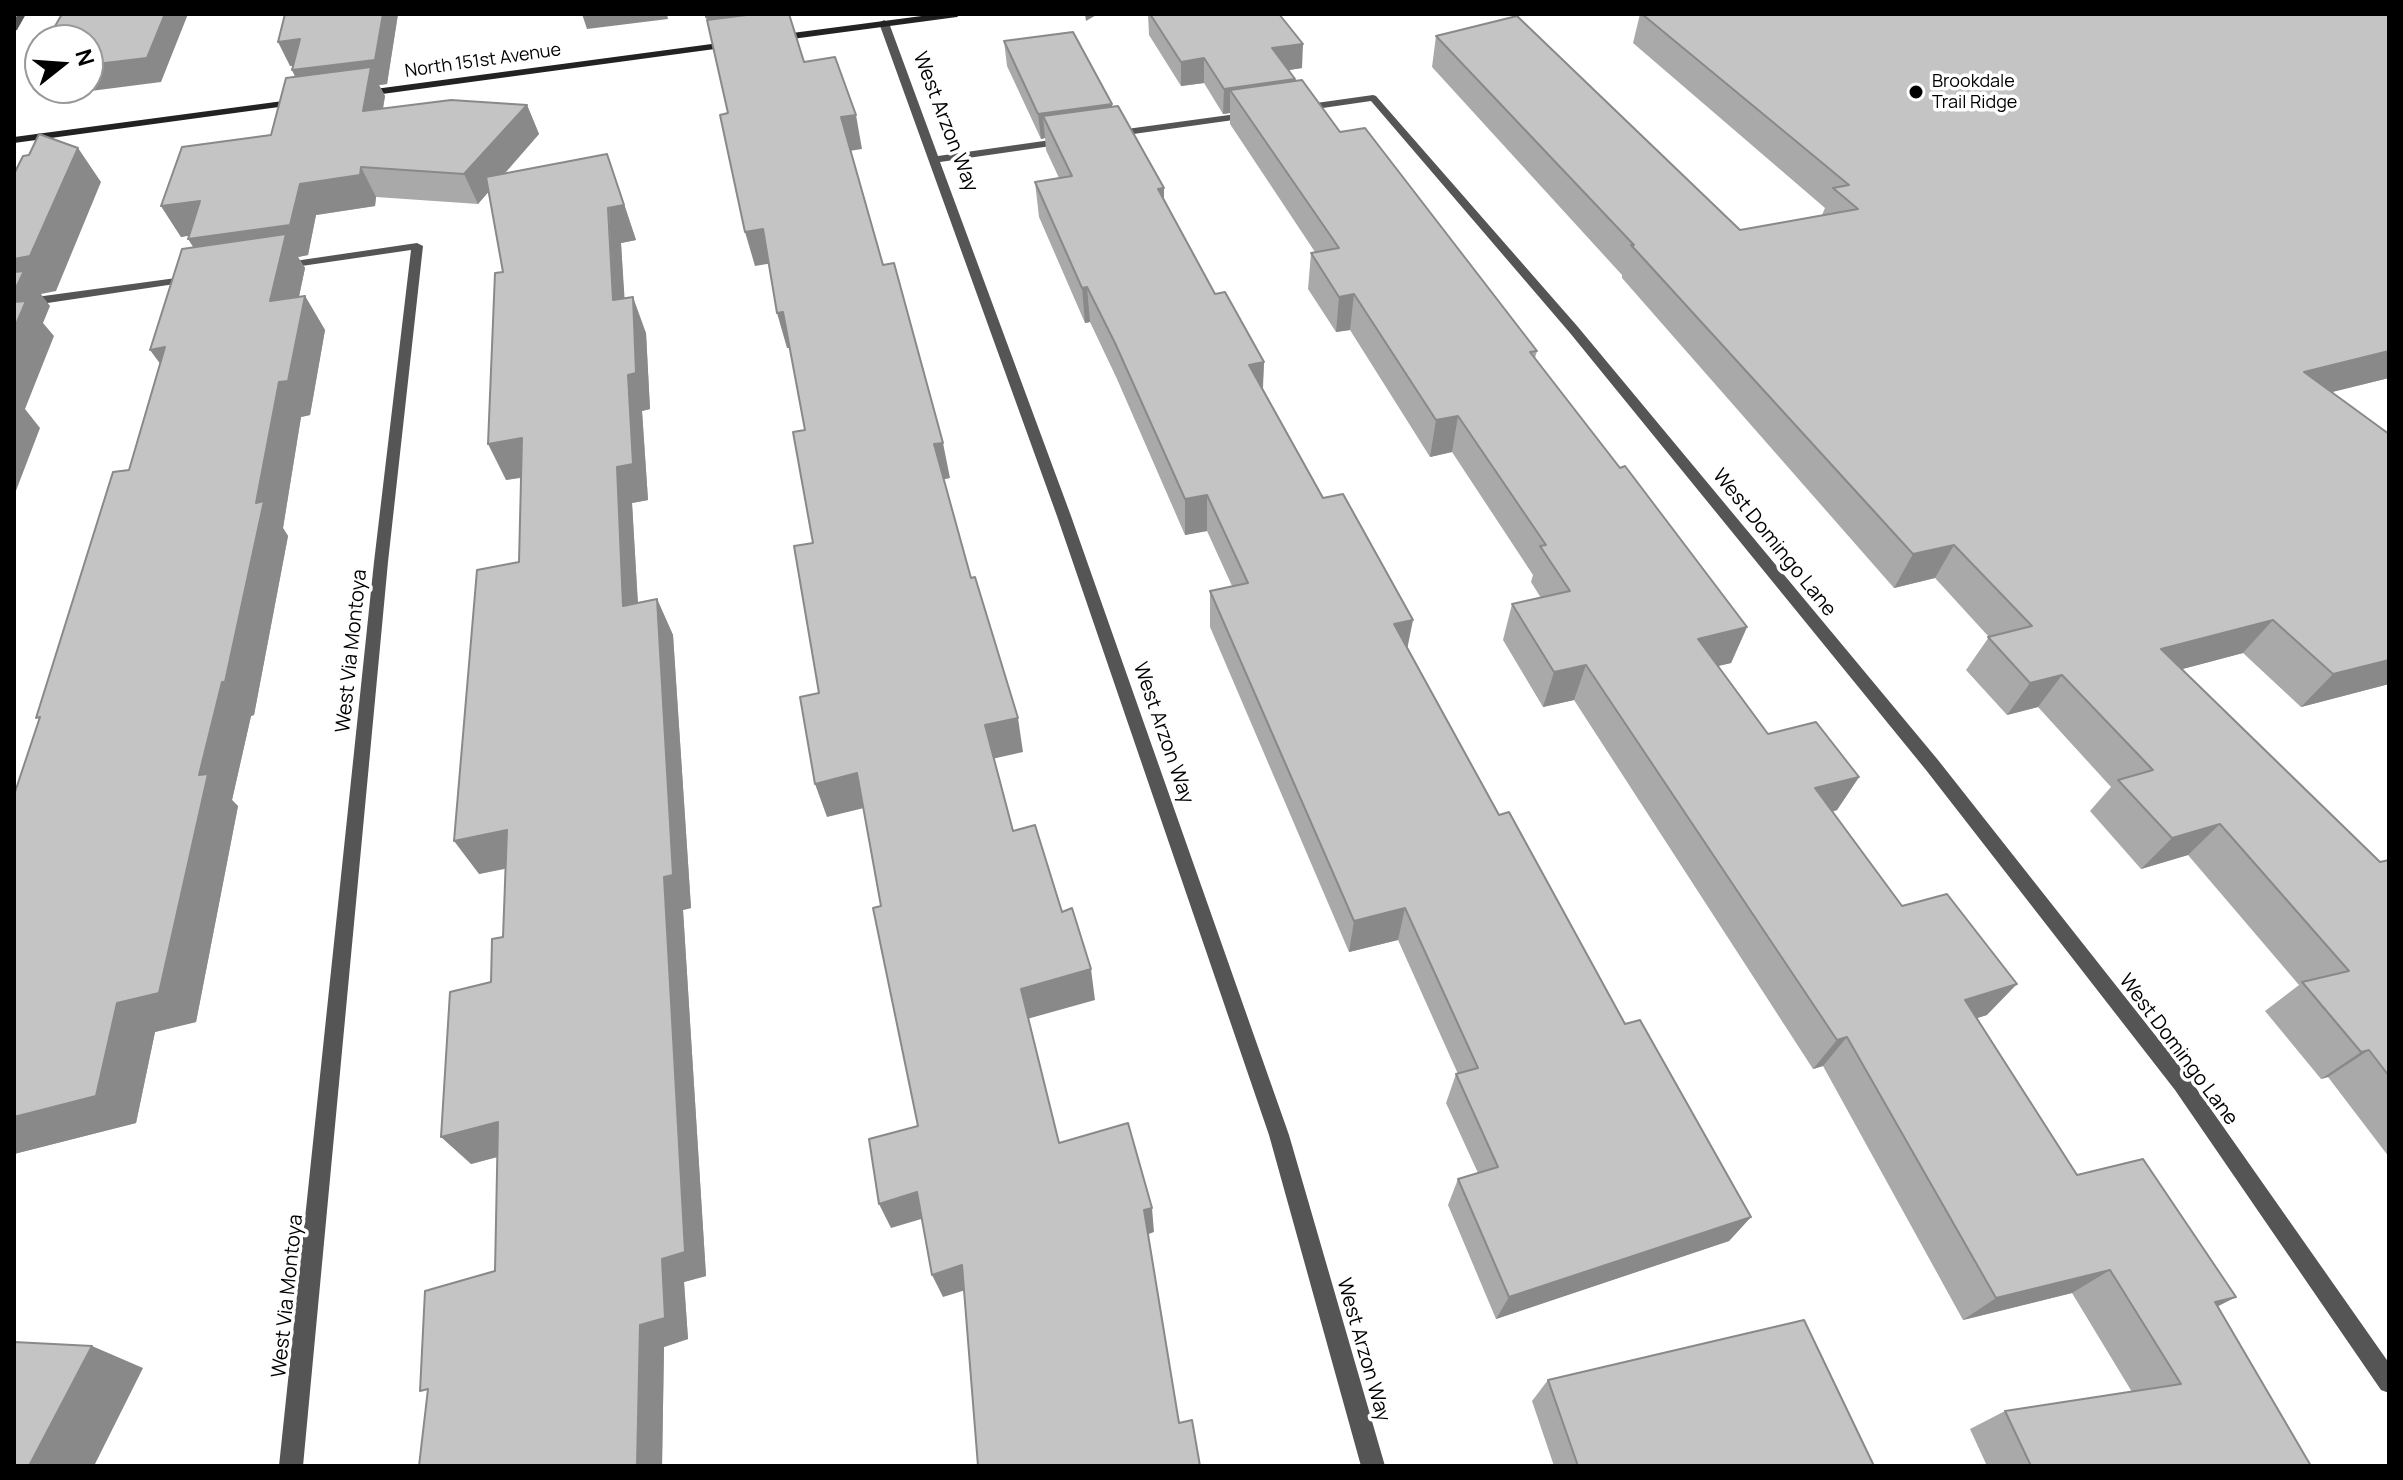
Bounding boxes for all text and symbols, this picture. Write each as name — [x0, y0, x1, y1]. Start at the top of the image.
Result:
north arrow — [24, 24, 104, 104]
street label: North 151st Avenue — [404, 39, 562, 83]
text: N — [68, 46, 102, 69]
street label: West Arzon Way — [907, 49, 983, 195]
place label: Brookdale Trail Ridge — [1932, 71, 2017, 114]
marker: Brookdale Trail Ridge — [1907, 83, 1925, 101]
street label: West Domingo Lane — [1707, 464, 1841, 622]
street label: West Via Montoya — [331, 568, 373, 734]
street label: West Arzon Way — [1128, 659, 1198, 807]
street label: West Domingo Lane — [2113, 970, 2243, 1130]
street label: West Via Montoya — [267, 1213, 309, 1379]
street label: West Arzon Way — [1331, 1276, 1395, 1424]

